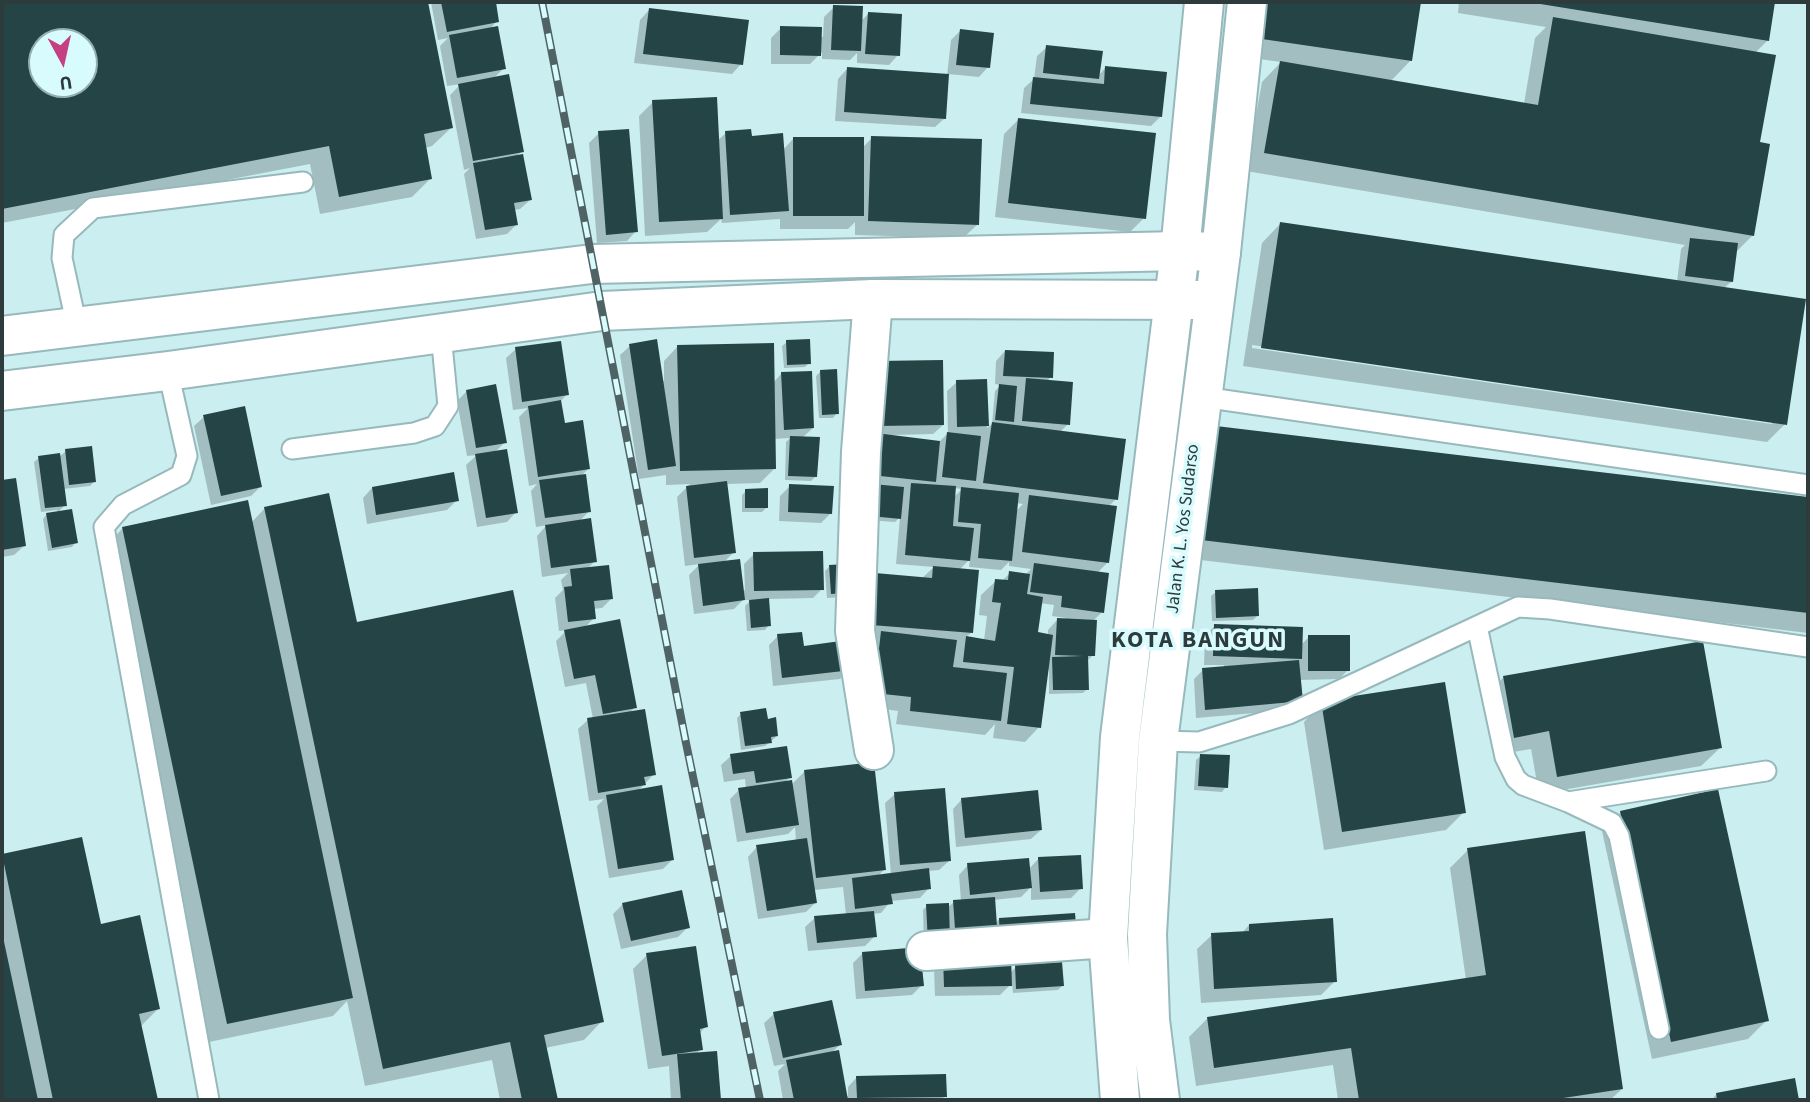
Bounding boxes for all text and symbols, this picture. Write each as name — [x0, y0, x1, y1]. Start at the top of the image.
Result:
north arrow — [28, 28, 98, 98]
text: U — [58, 68, 74, 97]
street label: Jalan K. L. Yos Sudarso — [1163, 443, 1205, 615]
district label: KOTA BANGUN — [1112, 628, 1284, 656]

